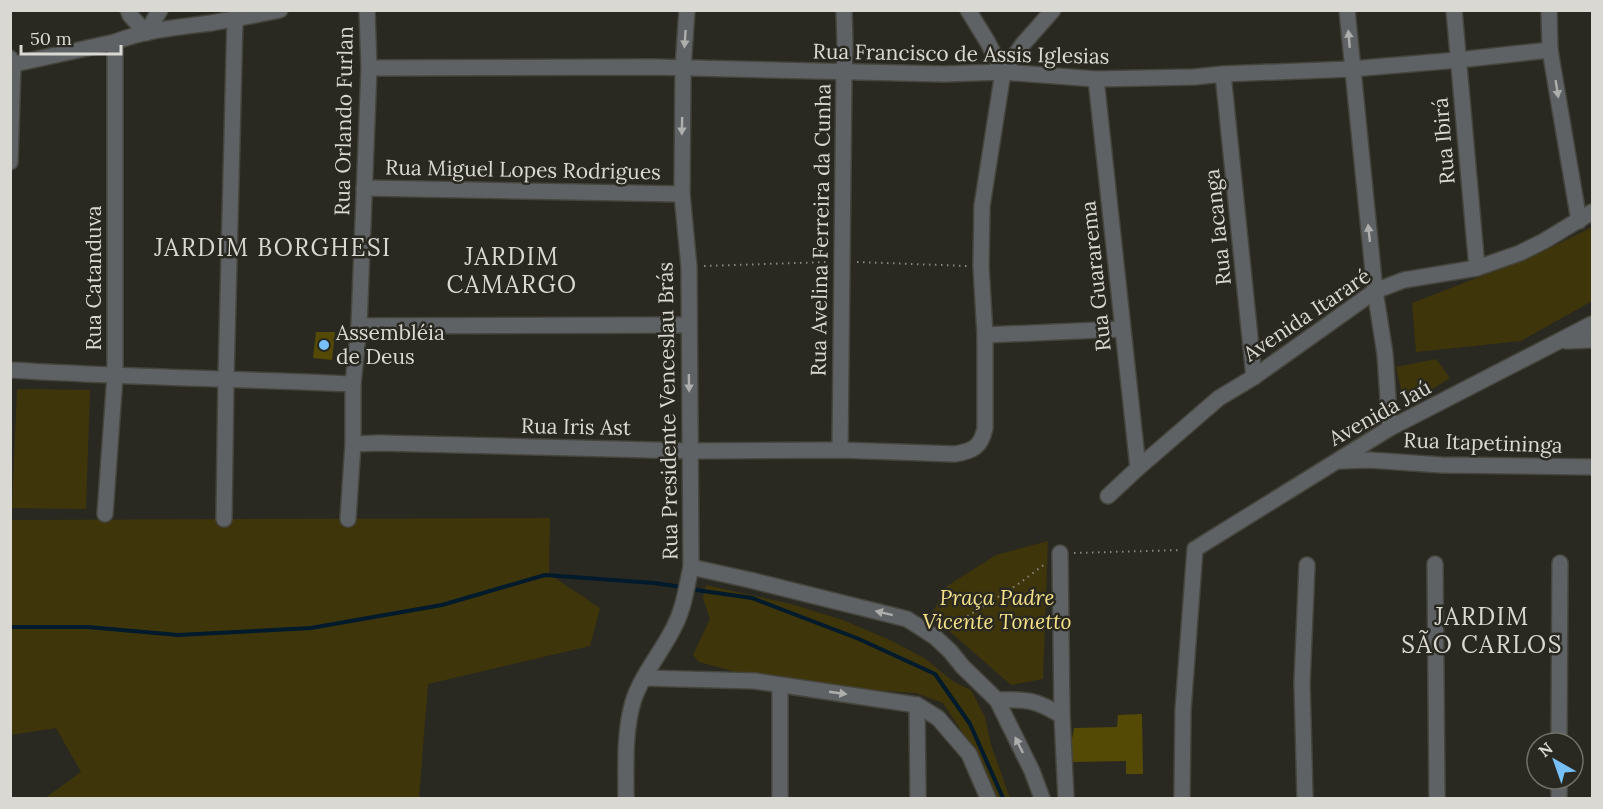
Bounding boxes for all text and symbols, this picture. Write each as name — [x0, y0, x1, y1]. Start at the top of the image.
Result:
scale bar — [21, 18, 122, 56]
street label: Rua Orlando Furlan — [328, 26, 359, 216]
text: 50 m — [30, 27, 72, 50]
one-way arrow — [1344, 29, 1354, 48]
one-way arrow — [680, 30, 690, 49]
street label: Rua Francisco de Assis Iglesias — [812, 37, 1110, 70]
one-way arrow — [1552, 80, 1561, 99]
street label: Rua Avelina Ferreira da Cunha — [804, 83, 837, 377]
street label: Rua Ibirá — [1426, 96, 1461, 186]
one-way arrow — [678, 117, 687, 136]
street label: Rua Miguel Lopes Rodrigues — [385, 154, 661, 185]
street label: Rua Iacanga — [1198, 167, 1237, 287]
street label: Rua Guararema — [1074, 199, 1117, 353]
street label: Rua Catanduva — [80, 205, 107, 351]
one-way arrow — [1364, 223, 1374, 242]
district label: JARDIM BORGHESI — [153, 232, 392, 263]
district label: JARDIM CAMARGO — [446, 241, 578, 300]
street label: Rua Presidente Venceslau Brás — [651, 262, 684, 560]
street label: Avenida Itararé — [1237, 262, 1376, 368]
place label: Assembléia de Deus — [335, 319, 445, 370]
marker: Assembléia de Deus — [317, 338, 331, 352]
street label: Avenida Jaú — [1323, 373, 1436, 452]
one-way arrow — [684, 374, 694, 393]
street label: Rua Iris Ast — [521, 412, 632, 441]
street label: Rua Itapetininga — [1403, 426, 1563, 459]
park label: Praça Padre Vicente Tonetto — [922, 584, 1072, 635]
district label: JARDIM SÃO CARLOS — [1401, 601, 1563, 660]
one-way arrow — [875, 608, 894, 618]
one-way arrow — [828, 689, 847, 698]
north arrow — [1525, 731, 1585, 791]
one-way arrow — [1015, 736, 1024, 753]
text: N — [1534, 738, 1557, 761]

